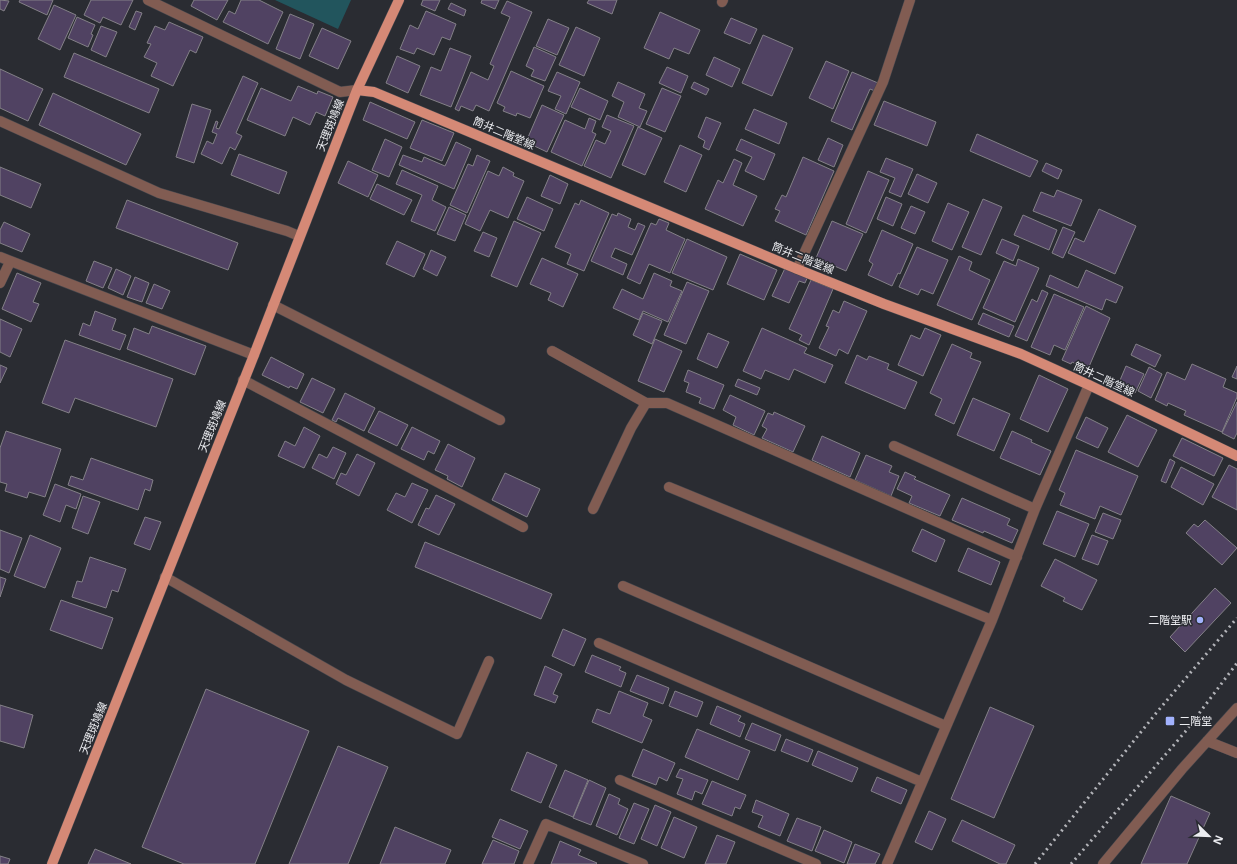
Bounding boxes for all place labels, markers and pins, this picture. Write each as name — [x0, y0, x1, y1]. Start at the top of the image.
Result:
place label: 二階堂駅 — [1148, 612, 1192, 627]
marker: 二階堂駅 — [1195, 615, 1205, 625]
place label: 二階堂 — [1179, 713, 1212, 728]
marker: 二階堂 — [1164, 715, 1176, 727]

